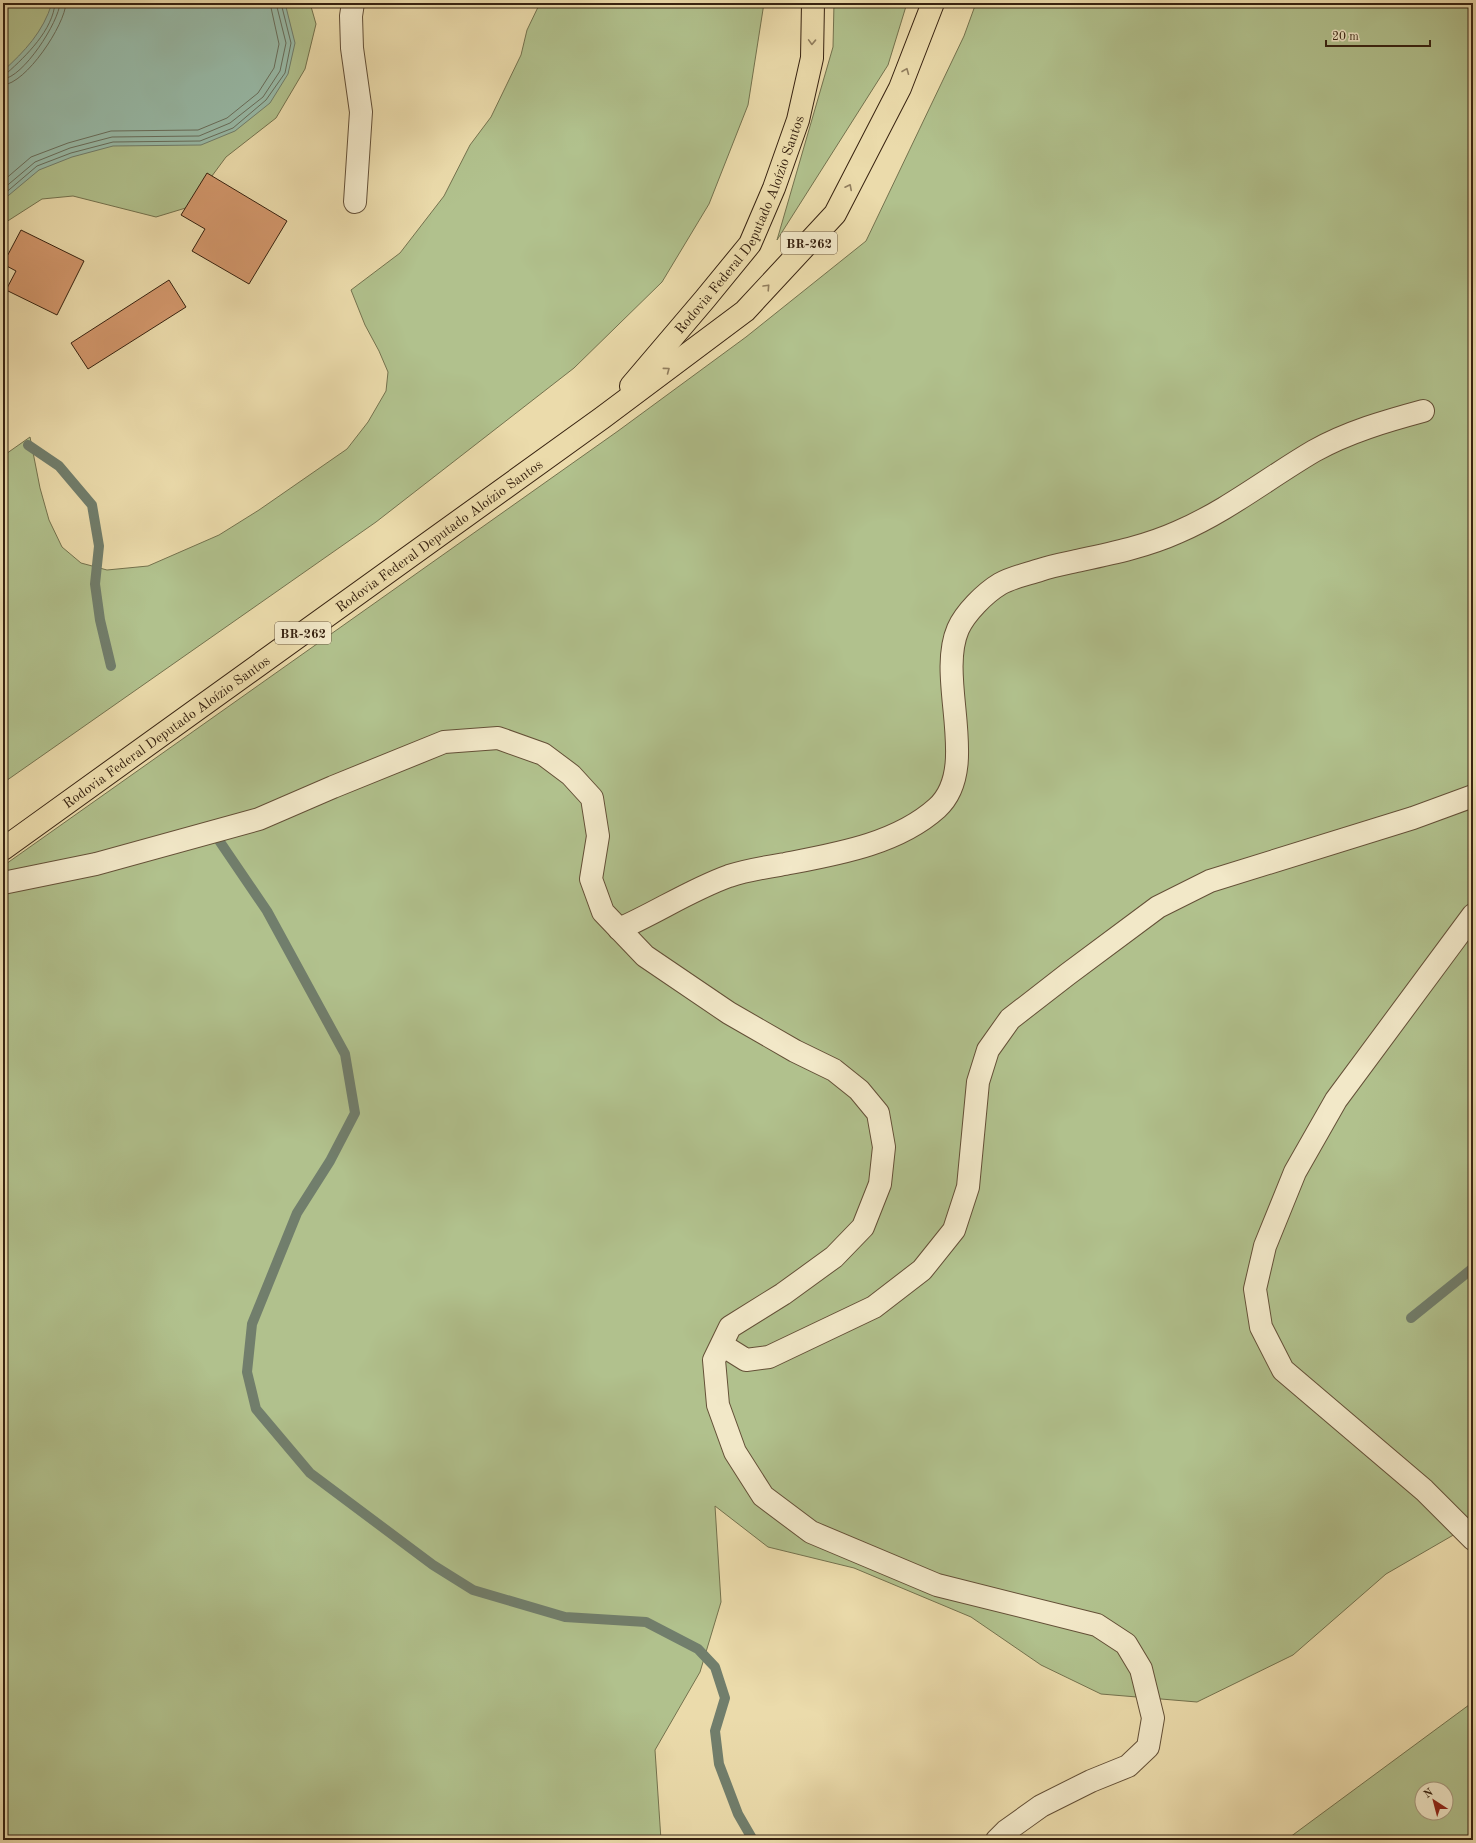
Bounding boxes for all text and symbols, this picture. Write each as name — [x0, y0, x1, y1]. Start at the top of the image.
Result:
scale bar — [1326, 22, 1430, 48]
text: 20 m — [1332, 31, 1359, 43]
one-way arrow — [808, 39, 817, 45]
one-way arrow — [902, 67, 910, 74]
street label: Rodovia Federal Deputado Aloízio Santos — [673, 115, 807, 337]
one-way arrow — [844, 184, 852, 192]
road number: BR-262 — [781, 232, 837, 254]
one-way arrow — [762, 284, 770, 292]
one-way arrow — [663, 367, 670, 374]
street label: Rodovia Federal Deputado Aloízio Santos — [333, 457, 545, 615]
road number: BR-262 — [275, 622, 331, 644]
street label: Rodovia Federal Deputado Aloízio Santos — [61, 653, 273, 811]
north arrow — [1414, 1781, 1454, 1821]
text: N — [1422, 1787, 1436, 1801]

